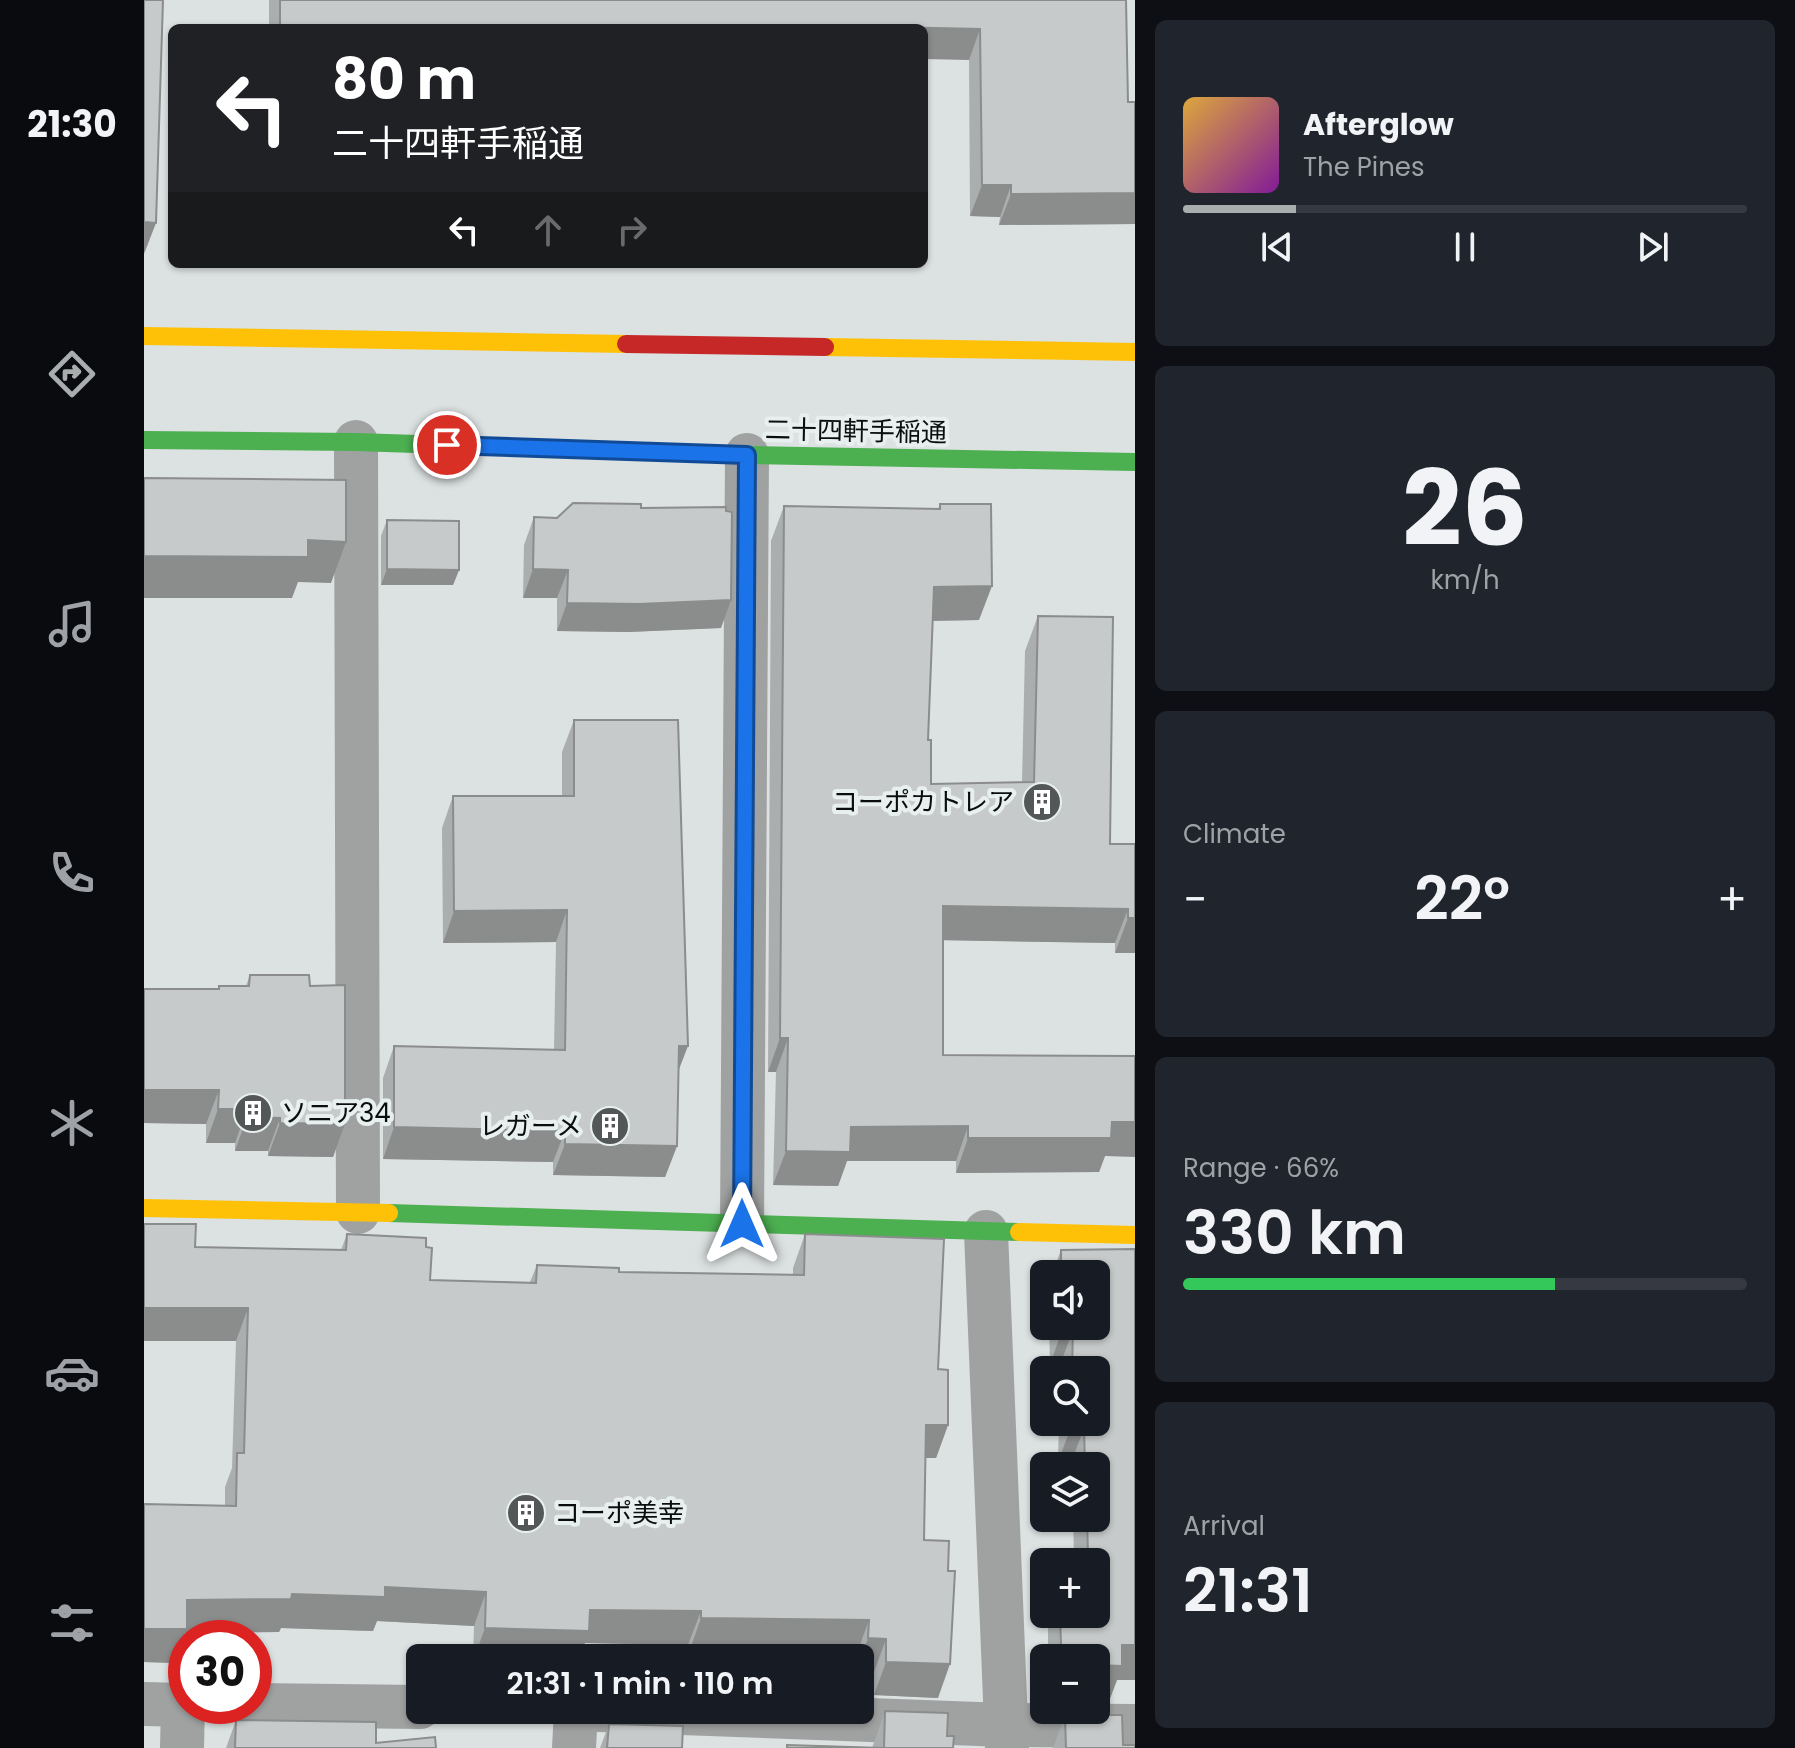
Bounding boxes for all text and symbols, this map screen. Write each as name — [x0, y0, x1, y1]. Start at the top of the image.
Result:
text: 80 m — [332, 40, 476, 119]
icon: left — [200, 56, 304, 160]
text: 21:30 — [27, 99, 117, 150]
text: Afterglow — [1303, 103, 1454, 146]
text: 二十四軒手稲通 — [332, 118, 584, 169]
text: The Pines — [1303, 149, 1425, 185]
icon: left — [442, 208, 486, 252]
icon: ahead — [526, 208, 570, 252]
icon: right — [610, 208, 654, 252]
icon: previous — [1255, 225, 1299, 269]
icon: pause — [1443, 225, 1487, 269]
icon: next — [1631, 225, 1675, 269]
icon: directions — [44, 346, 100, 402]
pin — [413, 411, 481, 479]
street label: 二十四軒手稲通 — [765, 411, 947, 451]
icon: arrive — [425, 423, 469, 467]
text: 26 — [1402, 436, 1528, 581]
text: km/h — [1430, 562, 1500, 598]
icon: music — [44, 596, 100, 652]
building icon: コーポカトレア — [1021, 781, 1063, 823]
place label: コーポカトレア — [832, 784, 1014, 820]
text: Climate — [1183, 816, 1286, 852]
icon: phone — [44, 845, 100, 901]
text: 22° — [1414, 857, 1510, 941]
text: − — [1183, 869, 1207, 930]
text: + — [1717, 869, 1747, 930]
building icon: ソニア34 — [232, 1092, 274, 1134]
icon: climate — [44, 1095, 100, 1151]
place label: ソニア34 — [281, 1095, 391, 1131]
building icon: レガーメ — [589, 1105, 631, 1147]
place label: レガーメ — [479, 1108, 582, 1144]
text: Range · 66% — [1183, 1150, 1339, 1186]
position arrow — [700, 1182, 784, 1266]
text: 330 km — [1183, 1191, 1406, 1275]
map controls — [1030, 1260, 1110, 1724]
button: sound — [1030, 1260, 1110, 1340]
icon: car — [44, 1345, 100, 1401]
button: search — [1030, 1356, 1110, 1436]
button: layers — [1030, 1452, 1110, 1532]
building icon: コーポ美幸 — [505, 1492, 547, 1534]
place label: コーポ美幸 — [554, 1495, 684, 1531]
text: Arrival — [1183, 1508, 1265, 1544]
button: + — [1030, 1548, 1110, 1628]
text: 21:31 — [1183, 1549, 1313, 1633]
icon: filters — [44, 1595, 100, 1651]
speed limit sign: 30 — [168, 1620, 272, 1724]
button: − — [1030, 1644, 1110, 1724]
text: 21:31 · 1 min · 110 m — [507, 1662, 773, 1705]

